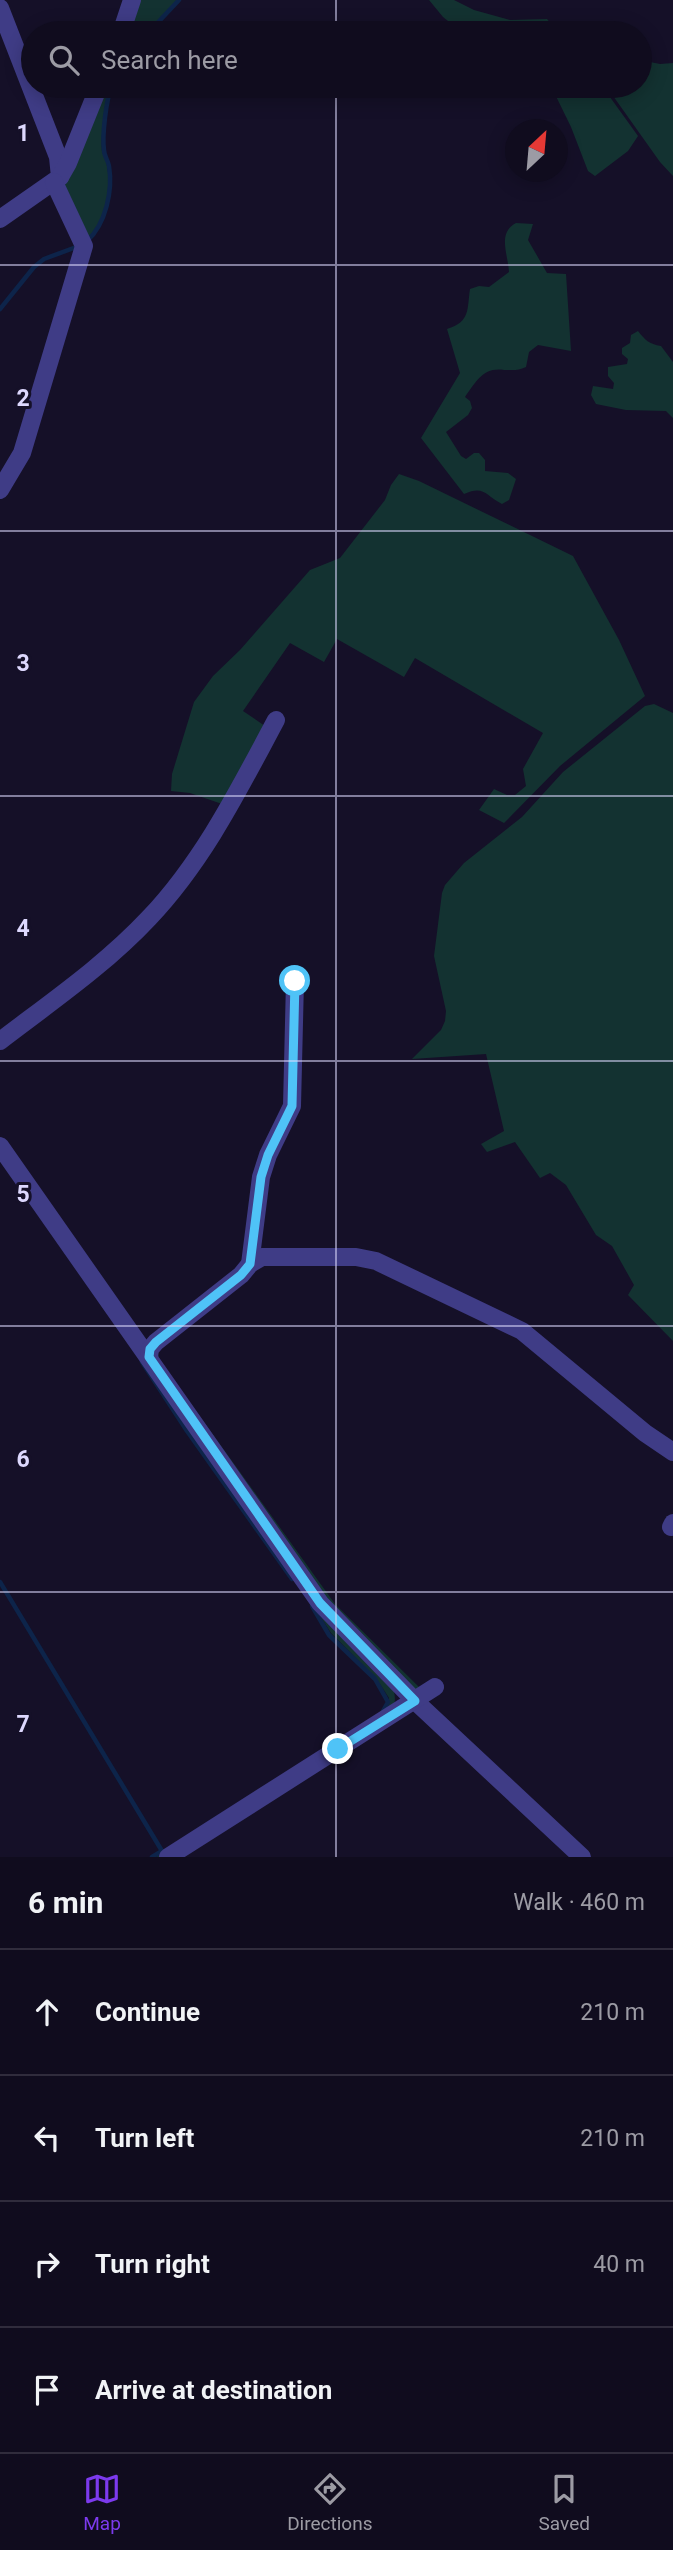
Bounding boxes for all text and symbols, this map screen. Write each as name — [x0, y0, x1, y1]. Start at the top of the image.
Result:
search box — [21, 21, 652, 98]
icon: search — [45, 41, 83, 79]
text: Search here — [101, 45, 238, 75]
north arrow — [505, 119, 568, 182]
text: 1 — [16, 120, 30, 147]
text: 2 — [16, 385, 30, 412]
text: 3 — [16, 650, 30, 677]
text: 4 — [16, 915, 30, 942]
route start — [279, 965, 310, 996]
text: 5 — [16, 1181, 30, 1208]
text: 6 — [16, 1446, 30, 1473]
text: 7 — [16, 1711, 30, 1738]
route end — [322, 1733, 353, 1764]
text: 6 min — [28, 1885, 103, 1920]
text: Walk · 460 m — [513, 1889, 645, 1916]
icon: ahead — [28, 1993, 66, 2031]
text: Continue — [95, 1997, 200, 2027]
text: 210 m — [580, 1999, 645, 2026]
icon: left — [28, 2119, 66, 2157]
text: Turn left — [95, 2123, 194, 2153]
text: 210 m — [580, 2125, 645, 2152]
icon: right — [28, 2245, 66, 2283]
text: Turn right — [95, 2249, 210, 2279]
text: 40 m — [593, 2251, 645, 2278]
icon: arrive — [28, 2371, 66, 2409]
text: Arrive at destination — [95, 2375, 332, 2405]
tab: Map — [83, 2470, 121, 2535]
tab: Directions — [287, 2470, 372, 2535]
tab: Saved — [539, 2470, 590, 2535]

